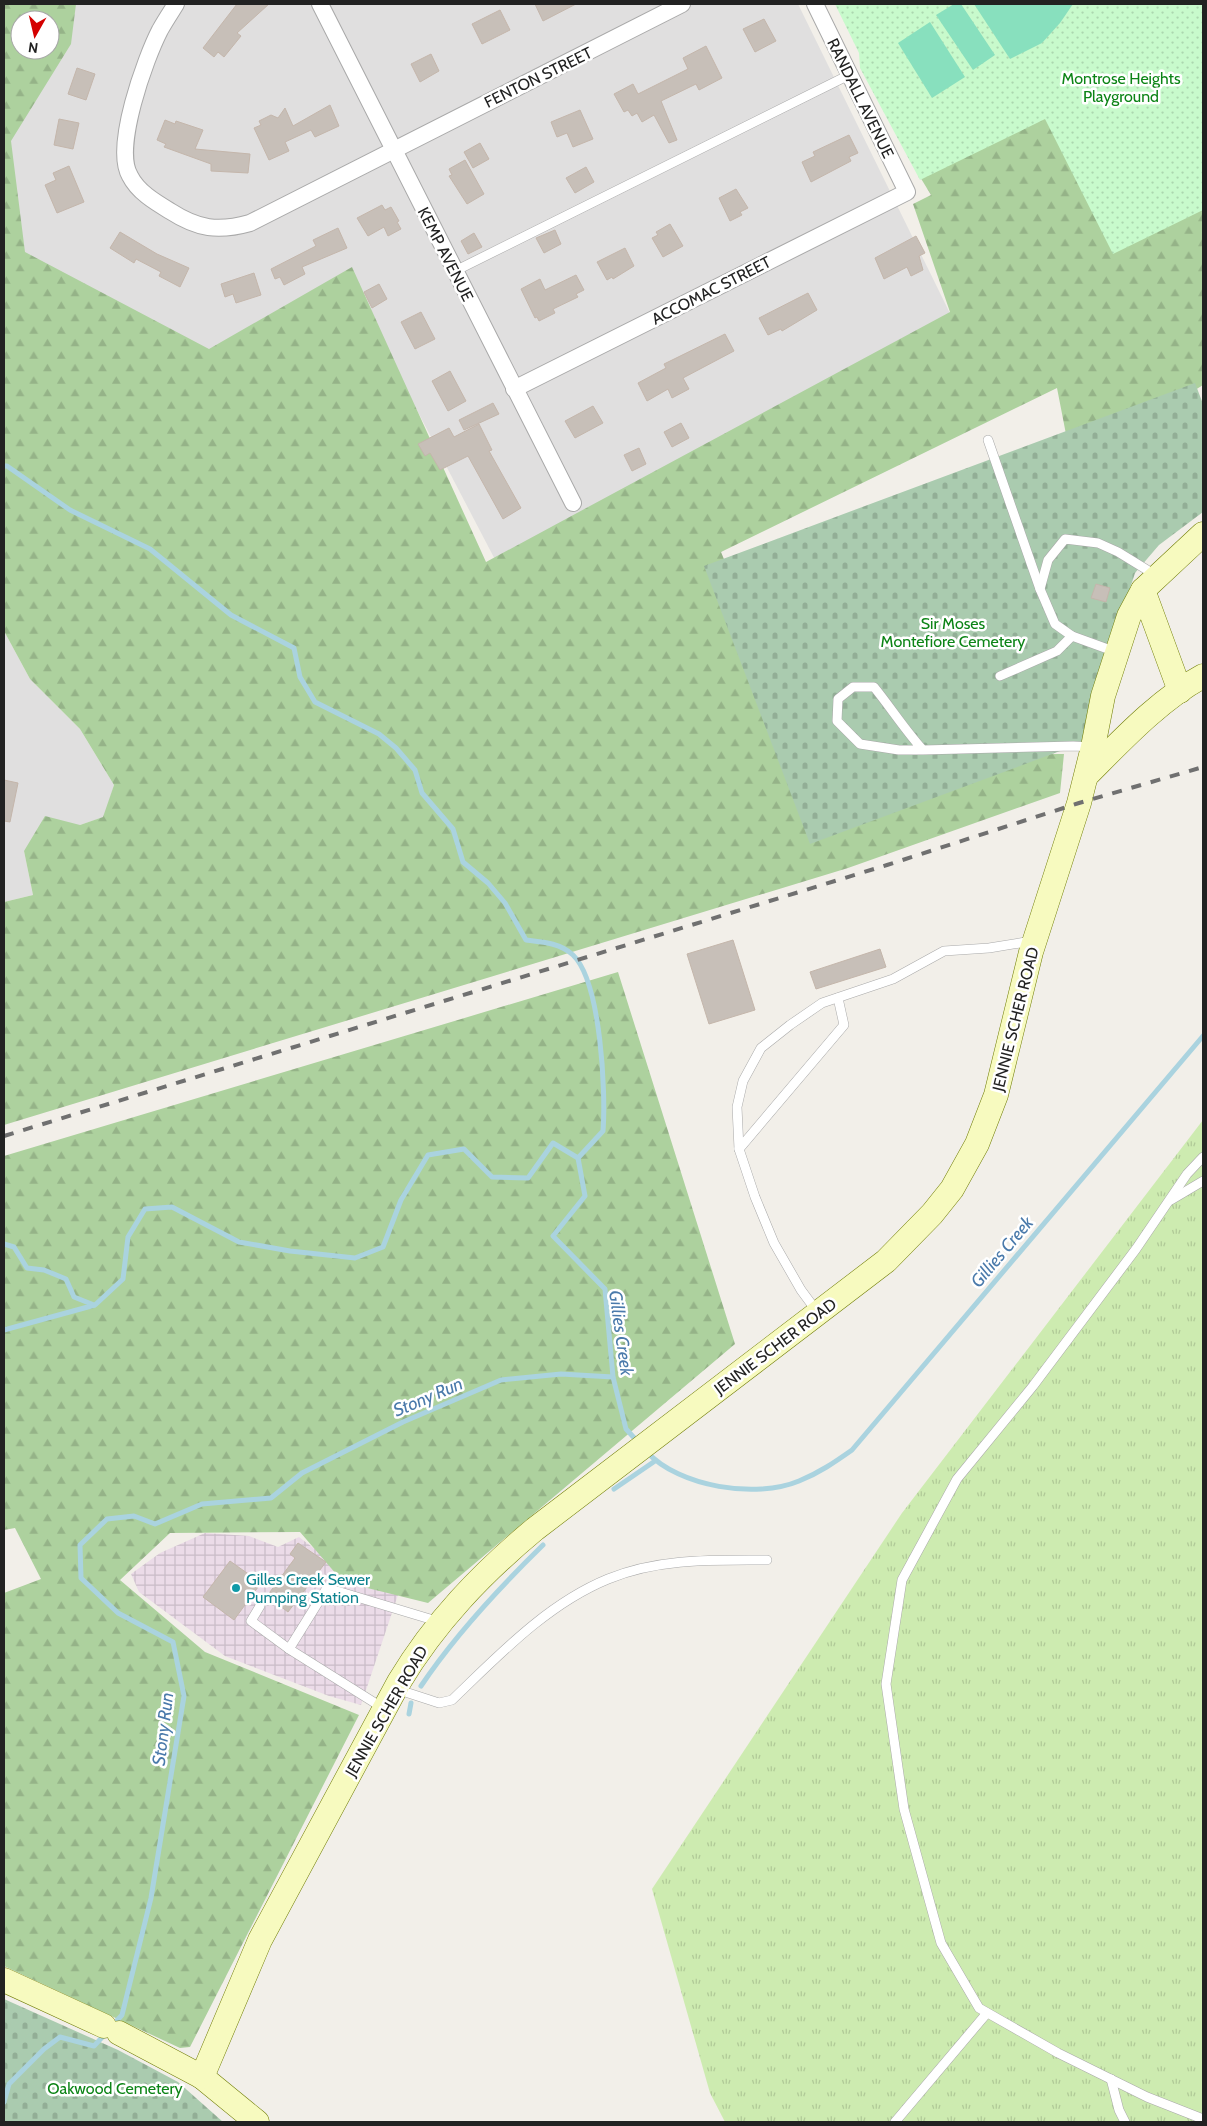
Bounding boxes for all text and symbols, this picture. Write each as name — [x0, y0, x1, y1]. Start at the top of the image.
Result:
north arrow — [10, 10, 60, 60]
street label: RANDALL AVENUE — [823, 35, 898, 161]
text: N — [27, 38, 39, 57]
street label: FENTON STREET — [481, 43, 596, 112]
park label: Montrose Heights Playground — [1061, 69, 1181, 106]
street label: KEMP AVENUE — [414, 204, 477, 305]
street label: ACCOMAC STREET — [649, 252, 774, 329]
park label: Sir Moses Montefiore Cemetery — [881, 614, 1025, 651]
street label: JENNIE SCHER ROAD — [988, 945, 1043, 1094]
water label: Gillies Creek — [966, 1211, 1039, 1292]
water label: Gillies Creek — [604, 1289, 638, 1378]
street label: JENNIE SCHER ROAD — [710, 1294, 840, 1399]
water label: Stony Run — [390, 1373, 466, 1421]
place label: Gilles Creek Sewer Pumping Station — [246, 1570, 371, 1607]
marker: Gilles Creek Sewer Pumping Station — [230, 1582, 242, 1594]
street label: JENNIE SCHER ROAD — [341, 1642, 432, 1781]
water label: Stony Run — [148, 1691, 178, 1767]
park label: Oakwood Cemetery — [47, 2079, 183, 2098]

